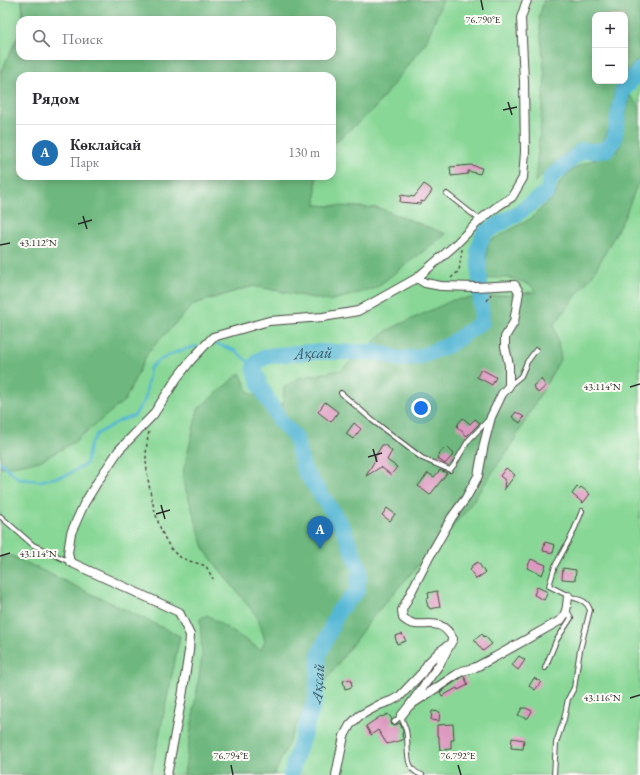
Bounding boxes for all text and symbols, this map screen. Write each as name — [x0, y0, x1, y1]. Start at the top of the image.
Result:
map controls — [592, 12, 628, 84]
button: + — [592, 12, 628, 48]
text: 76.790°E — [466, 13, 501, 26]
search box — [16, 16, 336, 60]
icon: search — [30, 27, 52, 49]
text: Поиск — [62, 29, 103, 48]
button: − — [592, 48, 628, 84]
text: Рядом — [32, 87, 80, 109]
text: Көклайсай — [70, 135, 141, 154]
text: A — [40, 144, 50, 161]
text: 130 m — [289, 144, 320, 161]
text: Парк — [70, 154, 99, 171]
text: 43.112°N — [19, 236, 57, 249]
water label: Ақсай — [292, 342, 332, 365]
text: 43.114°N — [583, 380, 621, 393]
your location — [411, 398, 431, 418]
pin: A — [307, 516, 333, 549]
text: 43.114°N — [19, 547, 57, 560]
water label: Ақсай — [305, 663, 329, 706]
text: 43.116°N — [583, 691, 621, 704]
text: 76.794°E — [214, 749, 249, 762]
text: 76.792°E — [441, 749, 476, 762]

